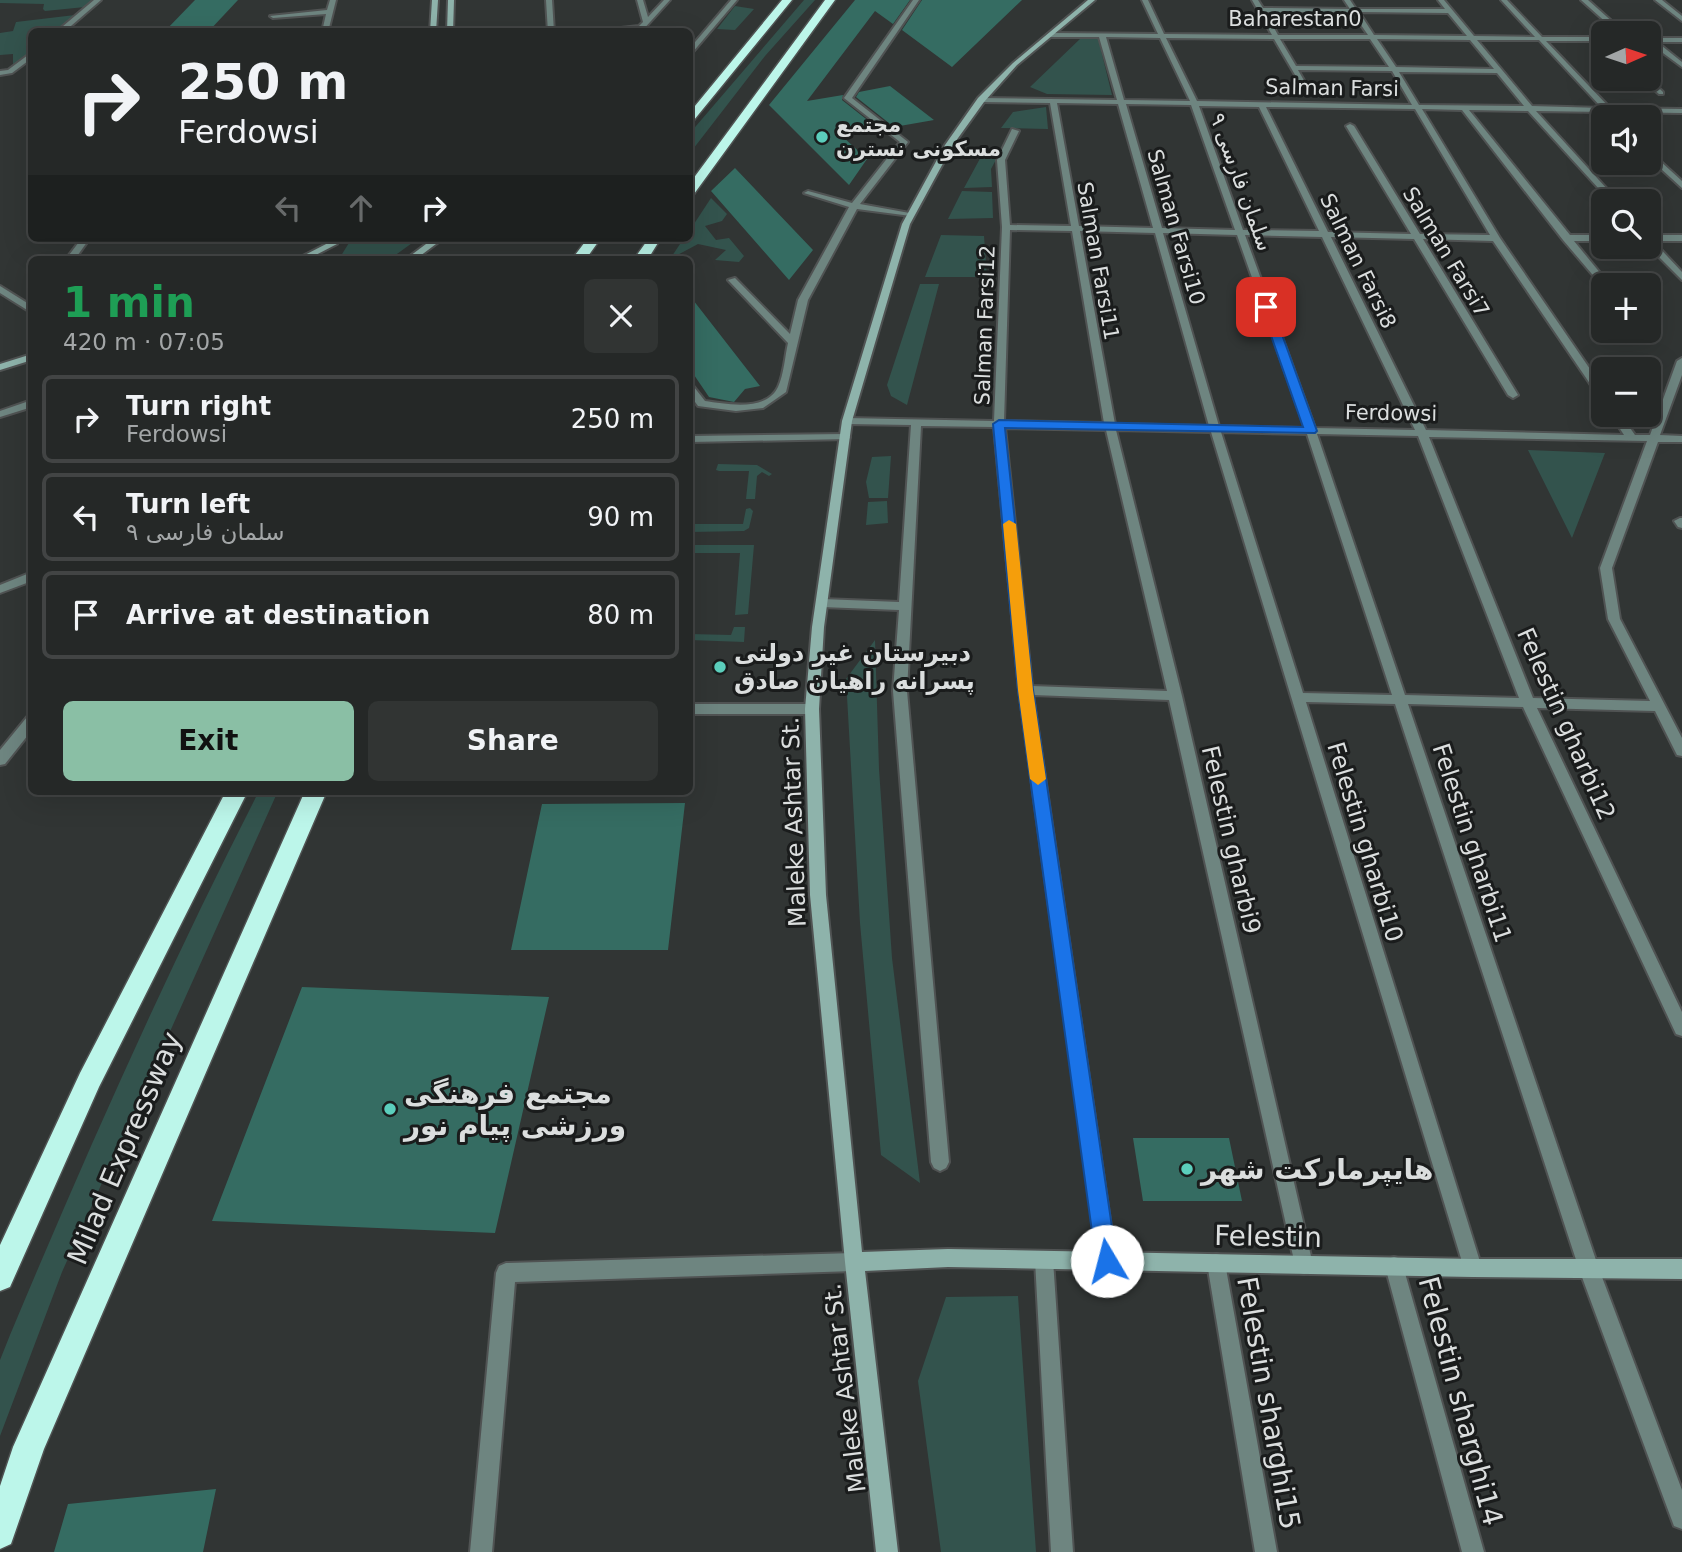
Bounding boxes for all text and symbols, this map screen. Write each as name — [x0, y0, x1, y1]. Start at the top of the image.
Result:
street label: Baharestan0 — [1228, 7, 1362, 31]
north arrow — [1591, 21, 1661, 91]
map controls — [1591, 21, 1661, 427]
text: 250 m — [178, 54, 348, 111]
icon: right — [63, 56, 154, 147]
street label: Salman Farsi — [1265, 75, 1399, 101]
button: sound — [1591, 105, 1661, 175]
street label: سلمان فارسی ۹ — [1205, 110, 1277, 254]
text: Ferdowsi — [178, 113, 319, 151]
place label: مجتمع مسکونی نسترن — [836, 113, 1001, 161]
marker: مجتمع مسکونی نسترن — [814, 129, 830, 145]
street label: Salman Farsi10 — [1142, 147, 1210, 307]
street label: Salman Farsi11 — [1072, 180, 1124, 342]
street label: Salman Farsi7 — [1398, 183, 1494, 321]
icon: left — [269, 189, 307, 227]
icon: ahead — [342, 189, 380, 227]
icon: right — [415, 189, 453, 227]
button: search — [1591, 189, 1661, 259]
street label: Salman Farsi8 — [1315, 190, 1401, 332]
street label: Salman Farsi12 — [970, 244, 1000, 406]
button: + — [1591, 273, 1661, 343]
pin — [1236, 277, 1296, 337]
text: 1 min — [63, 278, 195, 327]
button: close — [584, 279, 658, 353]
icon: arrive — [1247, 288, 1285, 326]
text: 420 m · 07:05 — [63, 329, 225, 355]
button: − — [1591, 357, 1661, 427]
text: Turn right — [126, 391, 271, 421]
icon: right — [67, 400, 105, 438]
street label: Ferdowsi — [1345, 400, 1437, 426]
text: 250 m — [571, 404, 654, 434]
text: Ferdowsi — [126, 421, 227, 447]
text: Turn left — [126, 489, 250, 519]
icon: left — [67, 498, 105, 536]
text: 90 m — [587, 502, 654, 532]
text: سلمان فارسی ۹ — [126, 519, 285, 545]
icon: arrive — [67, 596, 105, 634]
text: Arrive at destination — [126, 600, 430, 630]
text: 80 m — [587, 600, 654, 630]
street label: Felestin gharbi12 — [1511, 623, 1621, 825]
place label: دبیرستان غیر دولتی پسرانه راهیان صادق — [734, 639, 975, 695]
marker: دبیرستان غیر دولتی پسرانه راهیان صادق — [712, 659, 728, 675]
button: Exit — [63, 701, 354, 781]
button: Share — [368, 701, 658, 781]
street label: Maleke Ashtar St. — [776, 716, 812, 928]
street label: Felestin gharbi10 — [1321, 739, 1409, 945]
street label: Felestin gharbi11 — [1427, 740, 1517, 946]
street label: Felestin gharbi9 — [1196, 743, 1266, 937]
street label: Milad Expressway — [61, 1027, 188, 1269]
place label: مجتمع فرهنگی ورزشی پیام نور — [402, 1077, 626, 1142]
marker: مجتمع فرهنگی ورزشی پیام نور — [382, 1101, 398, 1117]
place label: هایپرمارکت شهر — [1199, 1153, 1433, 1186]
marker: هایپرمارکت شهر — [1179, 1161, 1195, 1177]
street label: Felestin — [1214, 1219, 1322, 1254]
position arrow — [1070, 1224, 1144, 1298]
street label: Felestin sharghi14 — [1411, 1273, 1510, 1529]
street label: Felestin sharghi15 — [1230, 1274, 1307, 1532]
street label: Maleke Ashtar St. — [818, 1282, 872, 1494]

